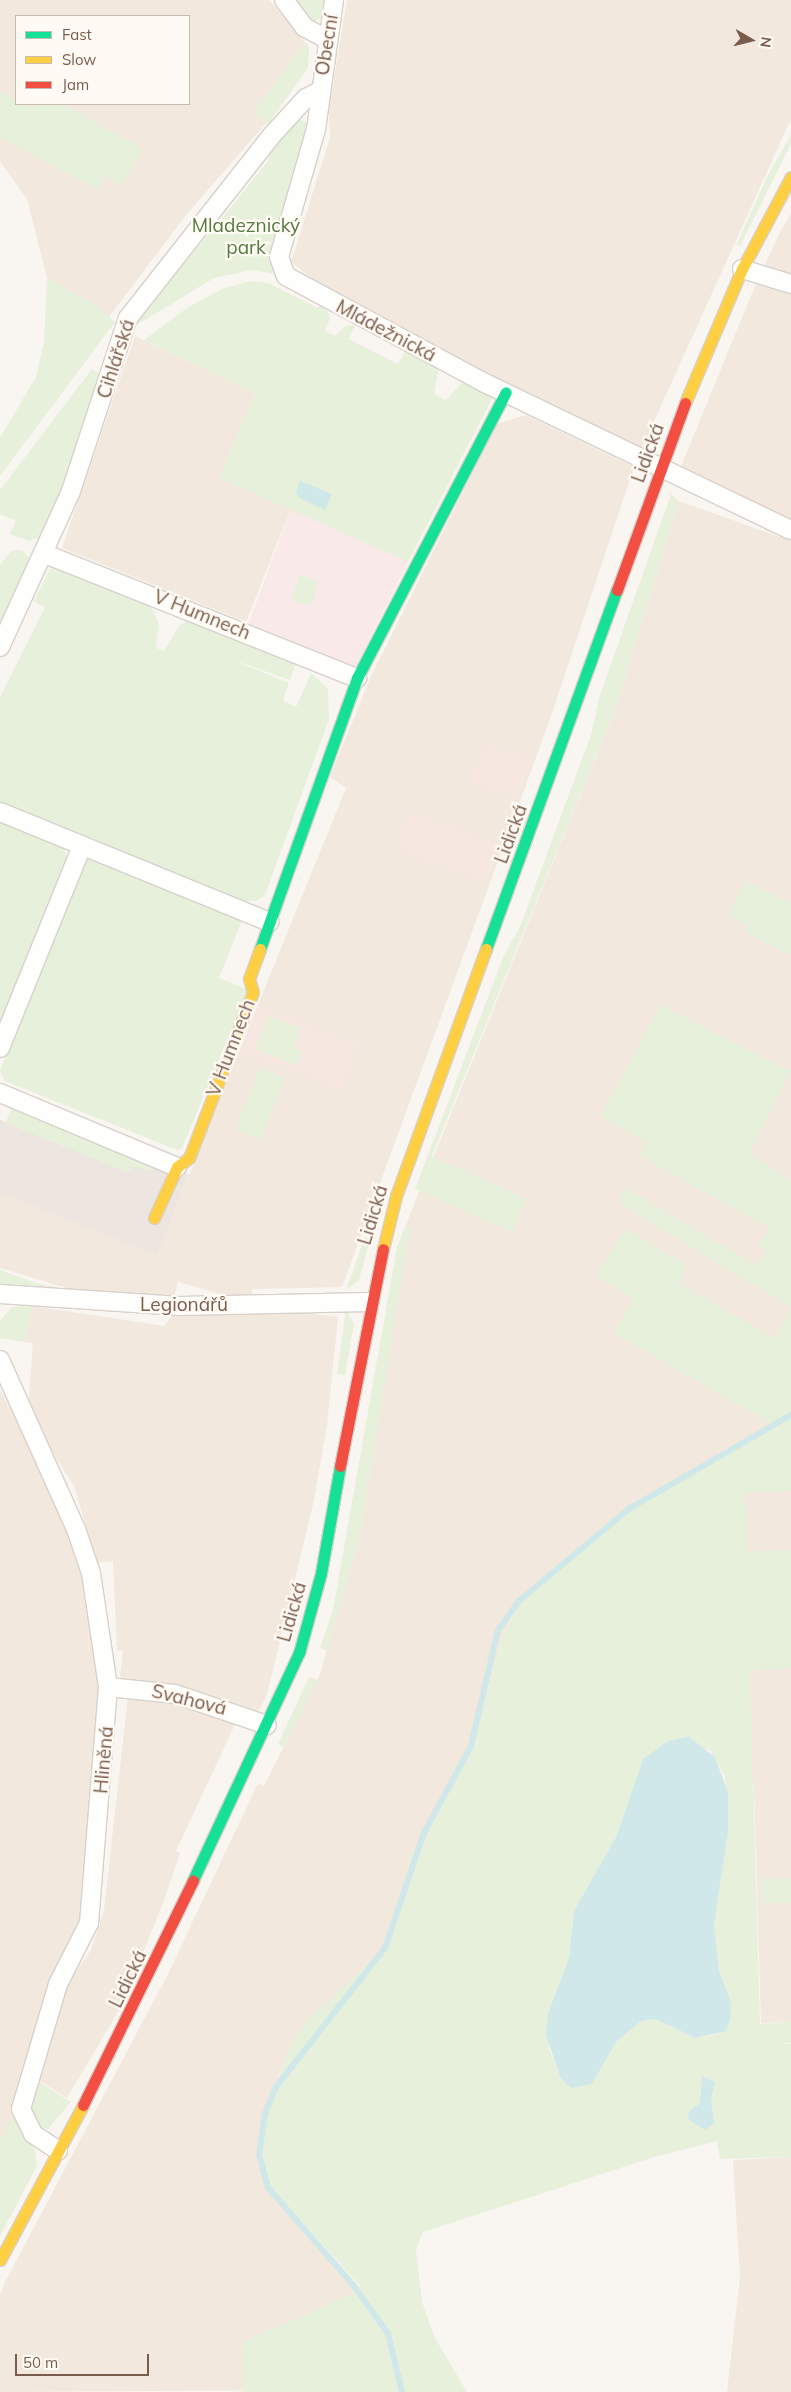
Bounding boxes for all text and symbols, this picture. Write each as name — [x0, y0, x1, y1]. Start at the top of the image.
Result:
street label: Obecní — [311, 13, 343, 77]
legend — [15, 15, 190, 105]
north arrow — [726, 15, 776, 65]
text: Fast — [62, 25, 92, 44]
text: N — [756, 36, 776, 49]
text: Slow — [62, 50, 96, 69]
text: Jam — [62, 75, 89, 94]
park label: Mladeznický park — [192, 215, 300, 259]
street label: Mládežnická — [332, 295, 440, 367]
street label: Cihlářská — [92, 316, 140, 402]
street label: Lidická — [627, 420, 669, 486]
street label: V Humnech — [150, 585, 254, 645]
street label: Lidická — [490, 801, 532, 867]
street label: V Humnech — [202, 996, 260, 1100]
street label: Lidická — [353, 1182, 393, 1248]
street label: Legionářů — [140, 1294, 228, 1316]
street label: Lidická — [273, 1579, 311, 1645]
street label: Svahová — [149, 1680, 229, 1720]
street label: Hliněná — [90, 1725, 118, 1795]
street label: Lidická — [104, 1946, 152, 2012]
scale bar — [18, 2344, 151, 2376]
text: 50 m — [23, 2353, 58, 2372]

